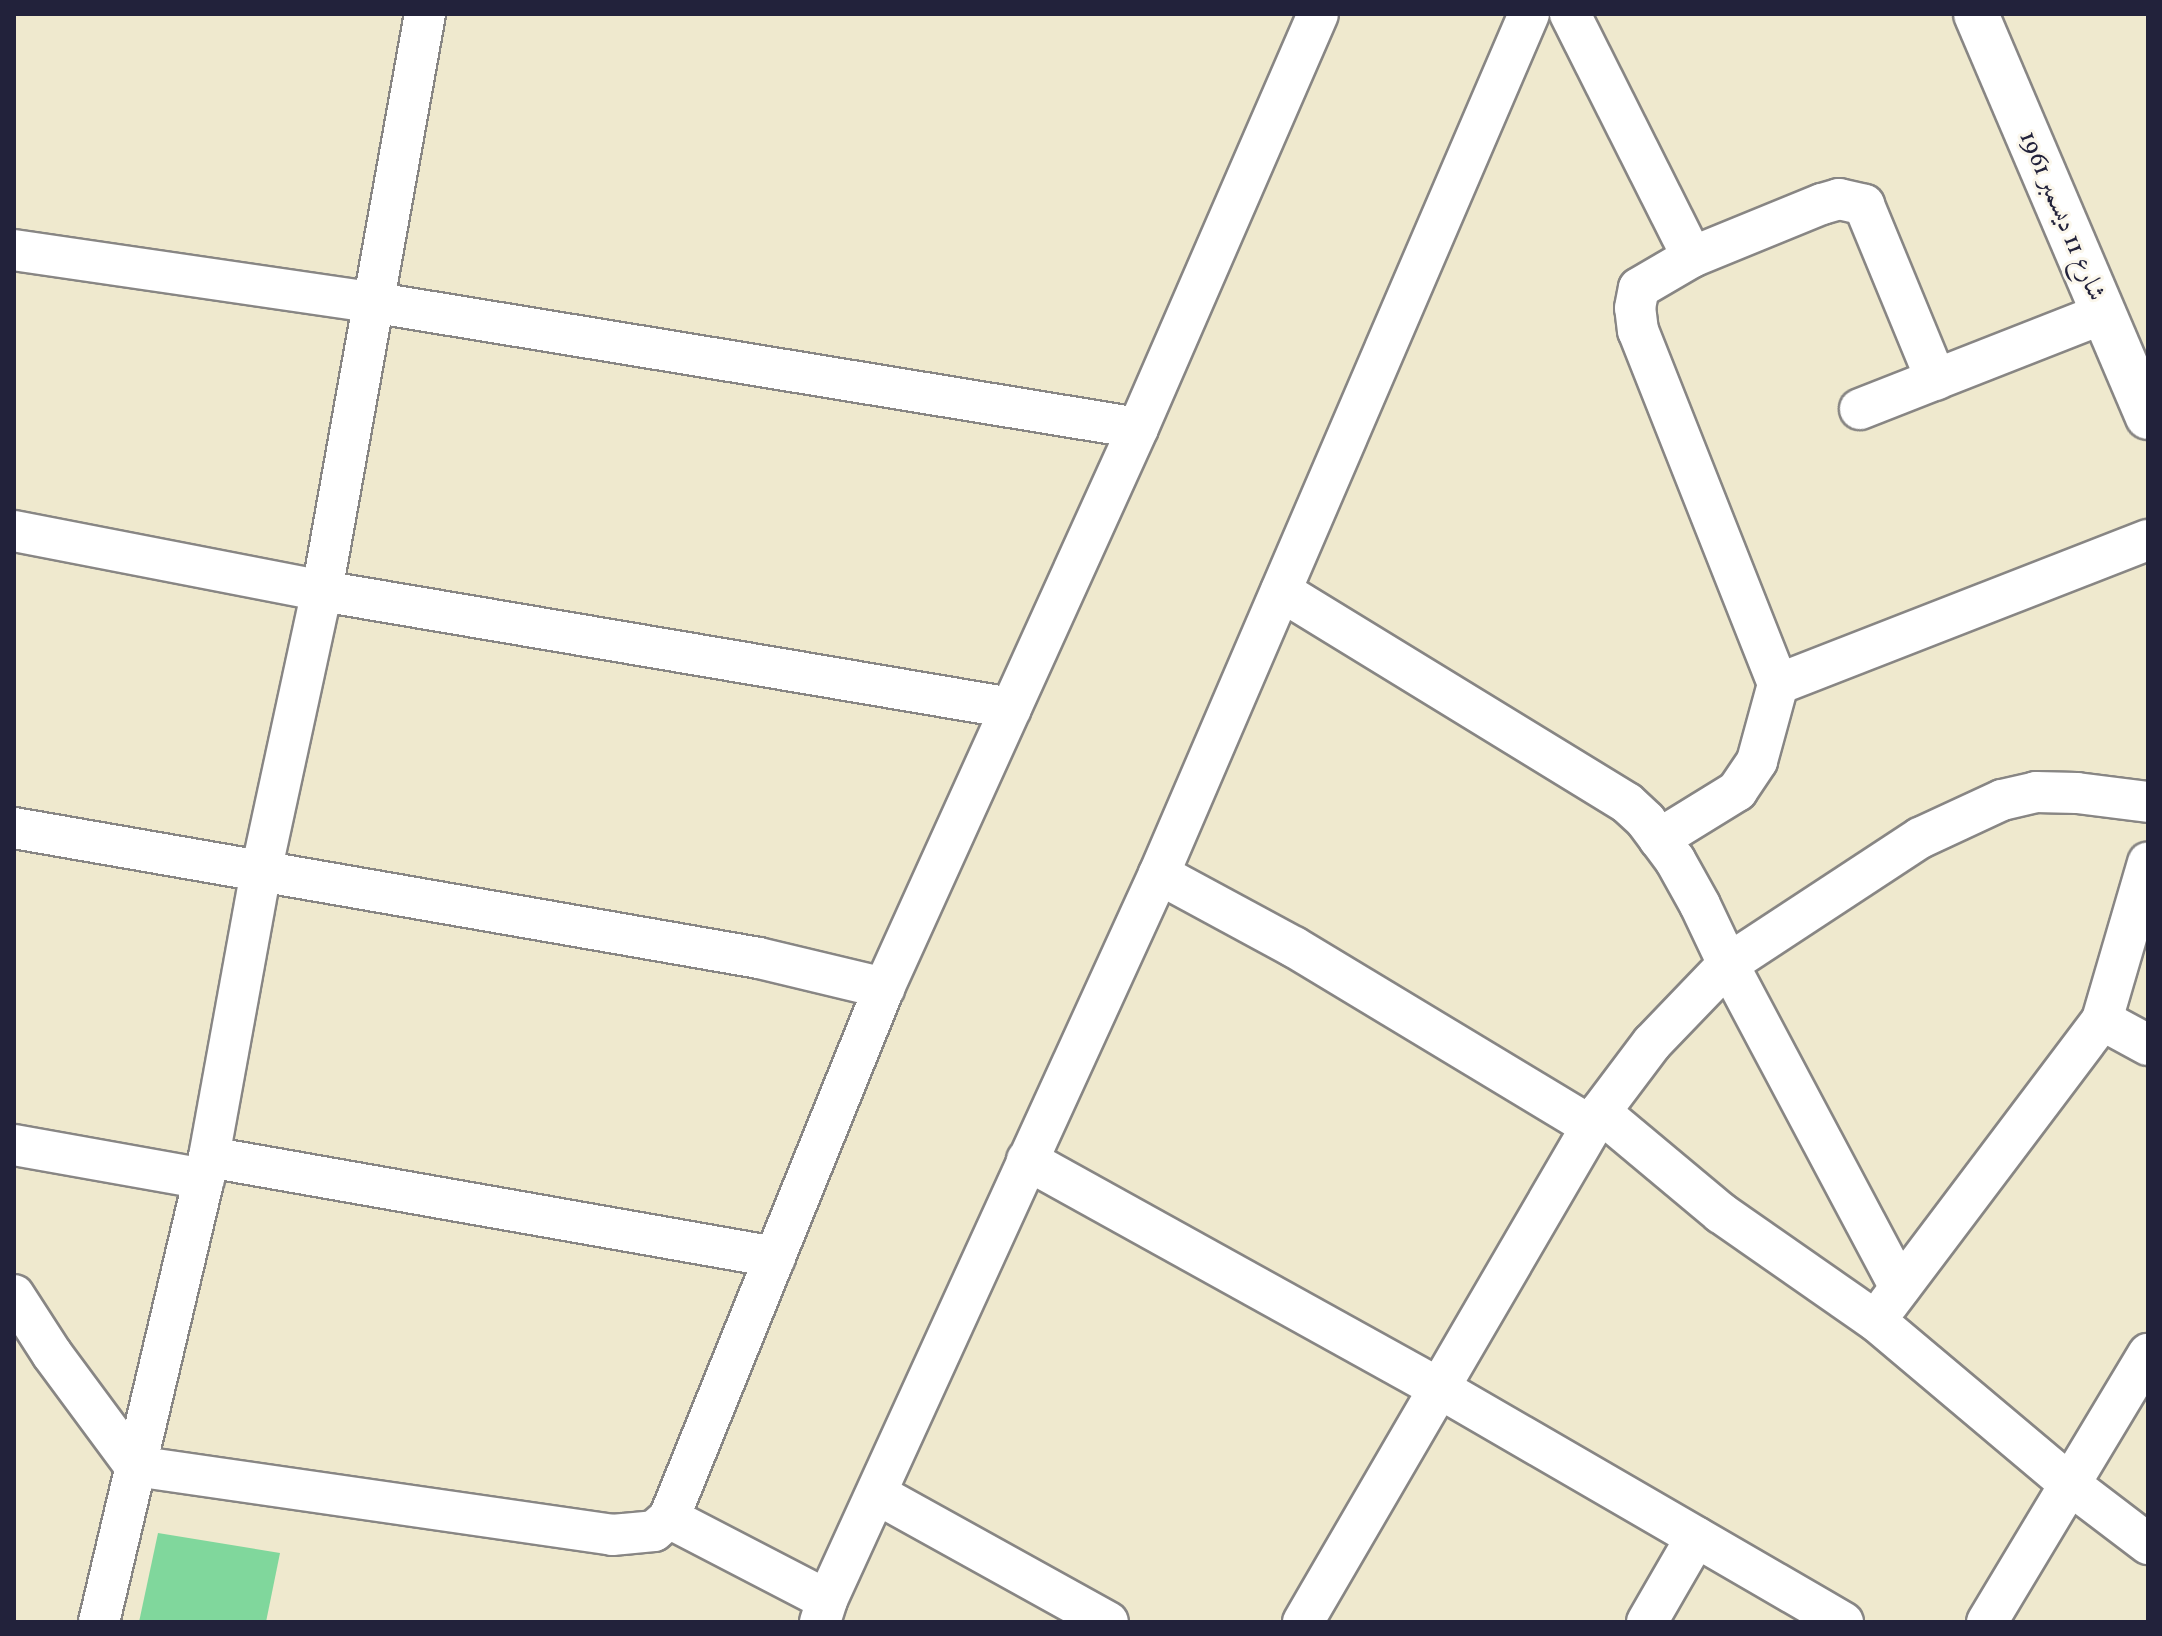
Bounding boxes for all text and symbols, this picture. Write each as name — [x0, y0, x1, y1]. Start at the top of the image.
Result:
street label: شارع 11 ديسمبر 1961 — [2012, 126, 2112, 306]

